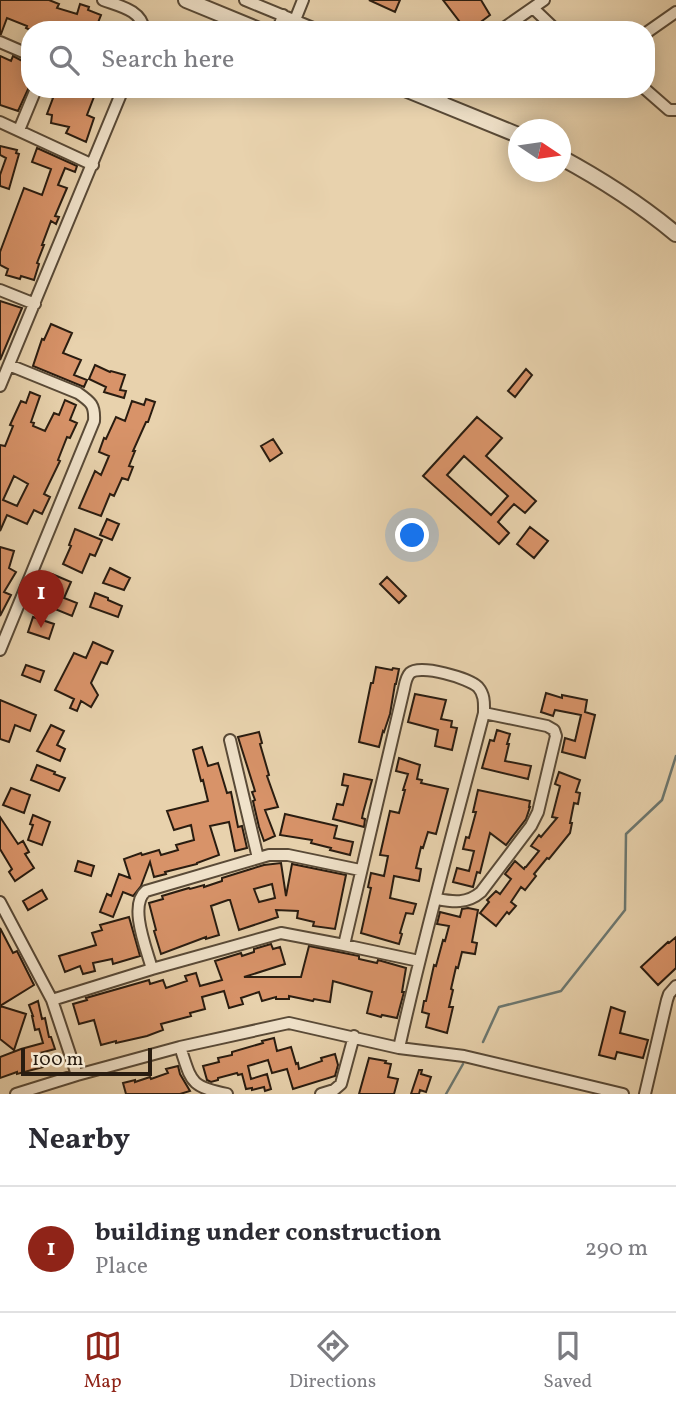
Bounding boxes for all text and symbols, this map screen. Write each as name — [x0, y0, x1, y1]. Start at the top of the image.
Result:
search box — [21, 21, 655, 98]
icon: search — [45, 41, 83, 79]
text: Search here — [101, 42, 234, 78]
north arrow — [508, 119, 571, 182]
your location — [395, 518, 429, 552]
pin: 1 — [18, 570, 64, 628]
scale bar — [21, 1045, 152, 1077]
text: 100 m — [32, 1047, 83, 1073]
text: Nearby — [28, 1119, 130, 1161]
text: building under construction — [95, 1215, 442, 1251]
text: 1 — [46, 1233, 56, 1265]
text: 290 m — [585, 1233, 648, 1265]
text: Place — [95, 1251, 148, 1283]
tab: Map — [84, 1327, 122, 1395]
tab: Directions — [289, 1327, 376, 1395]
tab: Saved — [543, 1327, 592, 1395]

